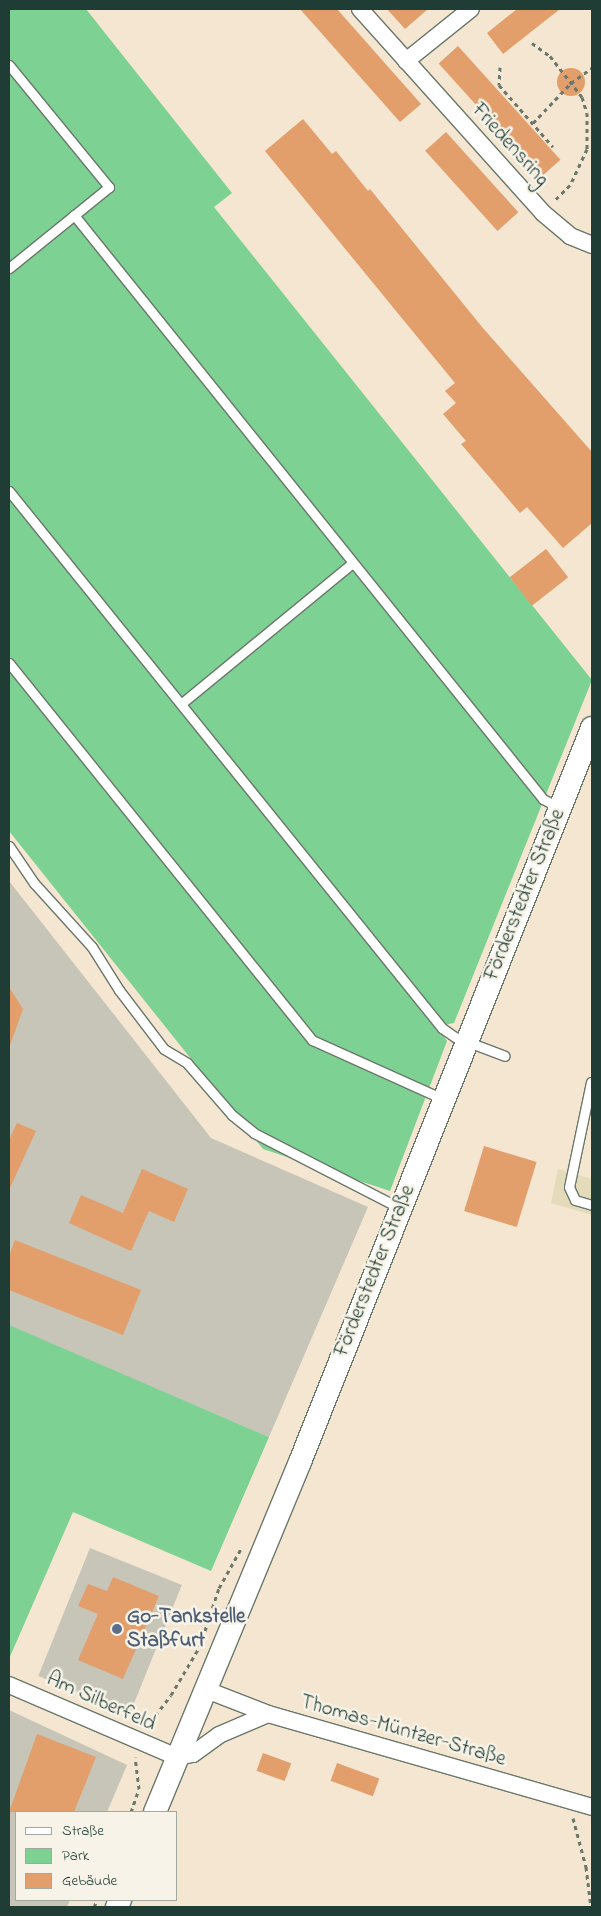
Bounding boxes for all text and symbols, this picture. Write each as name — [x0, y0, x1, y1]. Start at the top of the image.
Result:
street label: Friedensring — [466, 98, 554, 192]
street label: Förderstedter Straße — [479, 806, 571, 984]
street label: Förderstedter Straße — [329, 1182, 421, 1360]
place label: Go-Tankstelle Staßfurt — [127, 1604, 246, 1654]
marker: Go-Tankstelle Staßfurt — [111, 1623, 123, 1635]
street label: Am Silberfeld — [43, 1667, 159, 1737]
street label: Thomas-Müntzer-Straße — [297, 1690, 509, 1772]
legend — [15, 1811, 178, 1901]
text: Straße — [62, 1820, 104, 1842]
text: Park — [62, 1845, 89, 1867]
text: Gebäude — [62, 1870, 117, 1892]

